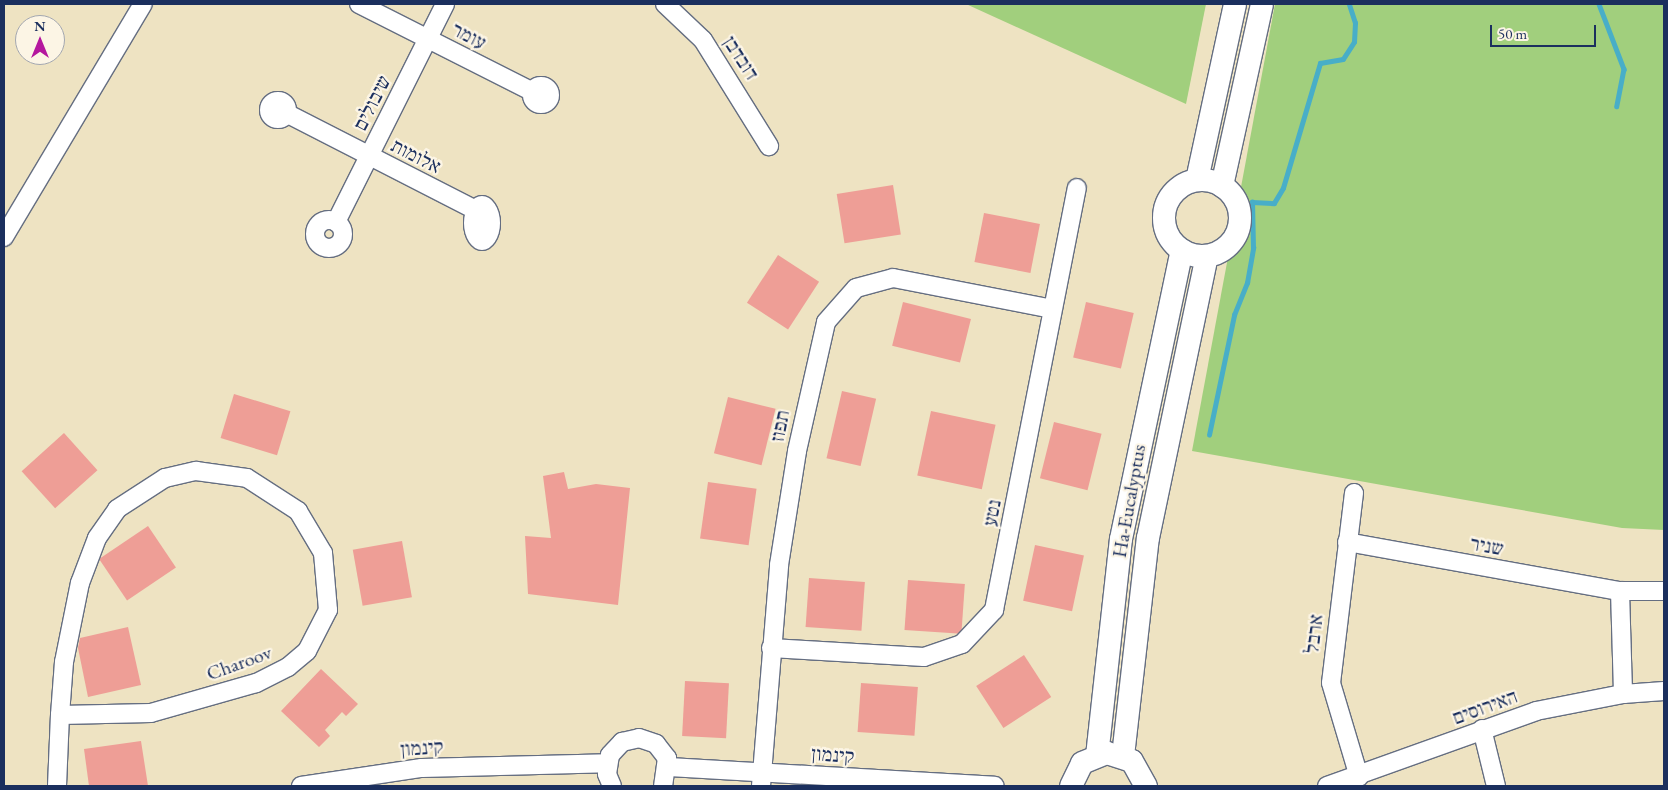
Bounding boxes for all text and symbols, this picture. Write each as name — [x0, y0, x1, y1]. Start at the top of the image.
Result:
north arrow — [15, 15, 65, 65]
scale bar — [1493, 15, 1599, 47]
text: N — [34, 17, 46, 35]
street label: עומר — [448, 17, 490, 55]
text: 50 m — [1498, 24, 1527, 43]
street label: דובדבן — [718, 32, 764, 84]
street label: שיבולים — [348, 71, 396, 135]
street label: אלומות — [387, 133, 445, 179]
street label: תפוז — [765, 408, 795, 444]
street label: Ha-Eucalyptus — [1107, 443, 1151, 559]
street label: נטע — [978, 498, 1006, 528]
street label: שניר — [1468, 531, 1506, 561]
street label: ארבל — [1300, 613, 1328, 655]
street label: Charoov — [203, 640, 275, 686]
street label: האירוסים — [1449, 684, 1521, 730]
street label: קינמון — [400, 735, 444, 761]
street label: קינמון — [811, 742, 855, 768]

